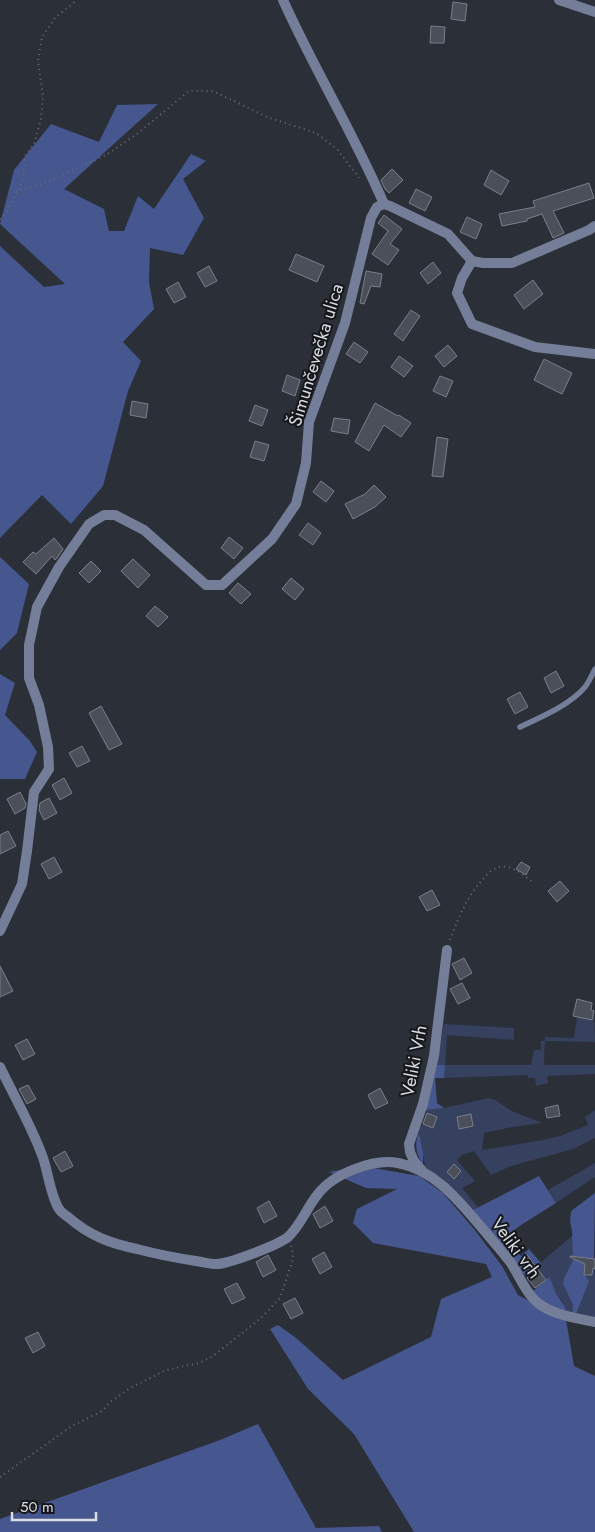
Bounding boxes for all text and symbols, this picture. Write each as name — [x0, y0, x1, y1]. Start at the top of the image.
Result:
street label: Šimunčevečka ulica — [282, 280, 350, 430]
street label: Veliki Vrh — [394, 1023, 434, 1099]
street label: Veliki vrh — [485, 1212, 547, 1284]
scale bar — [12, 1490, 96, 1522]
text: 50 m — [20, 1496, 54, 1518]

